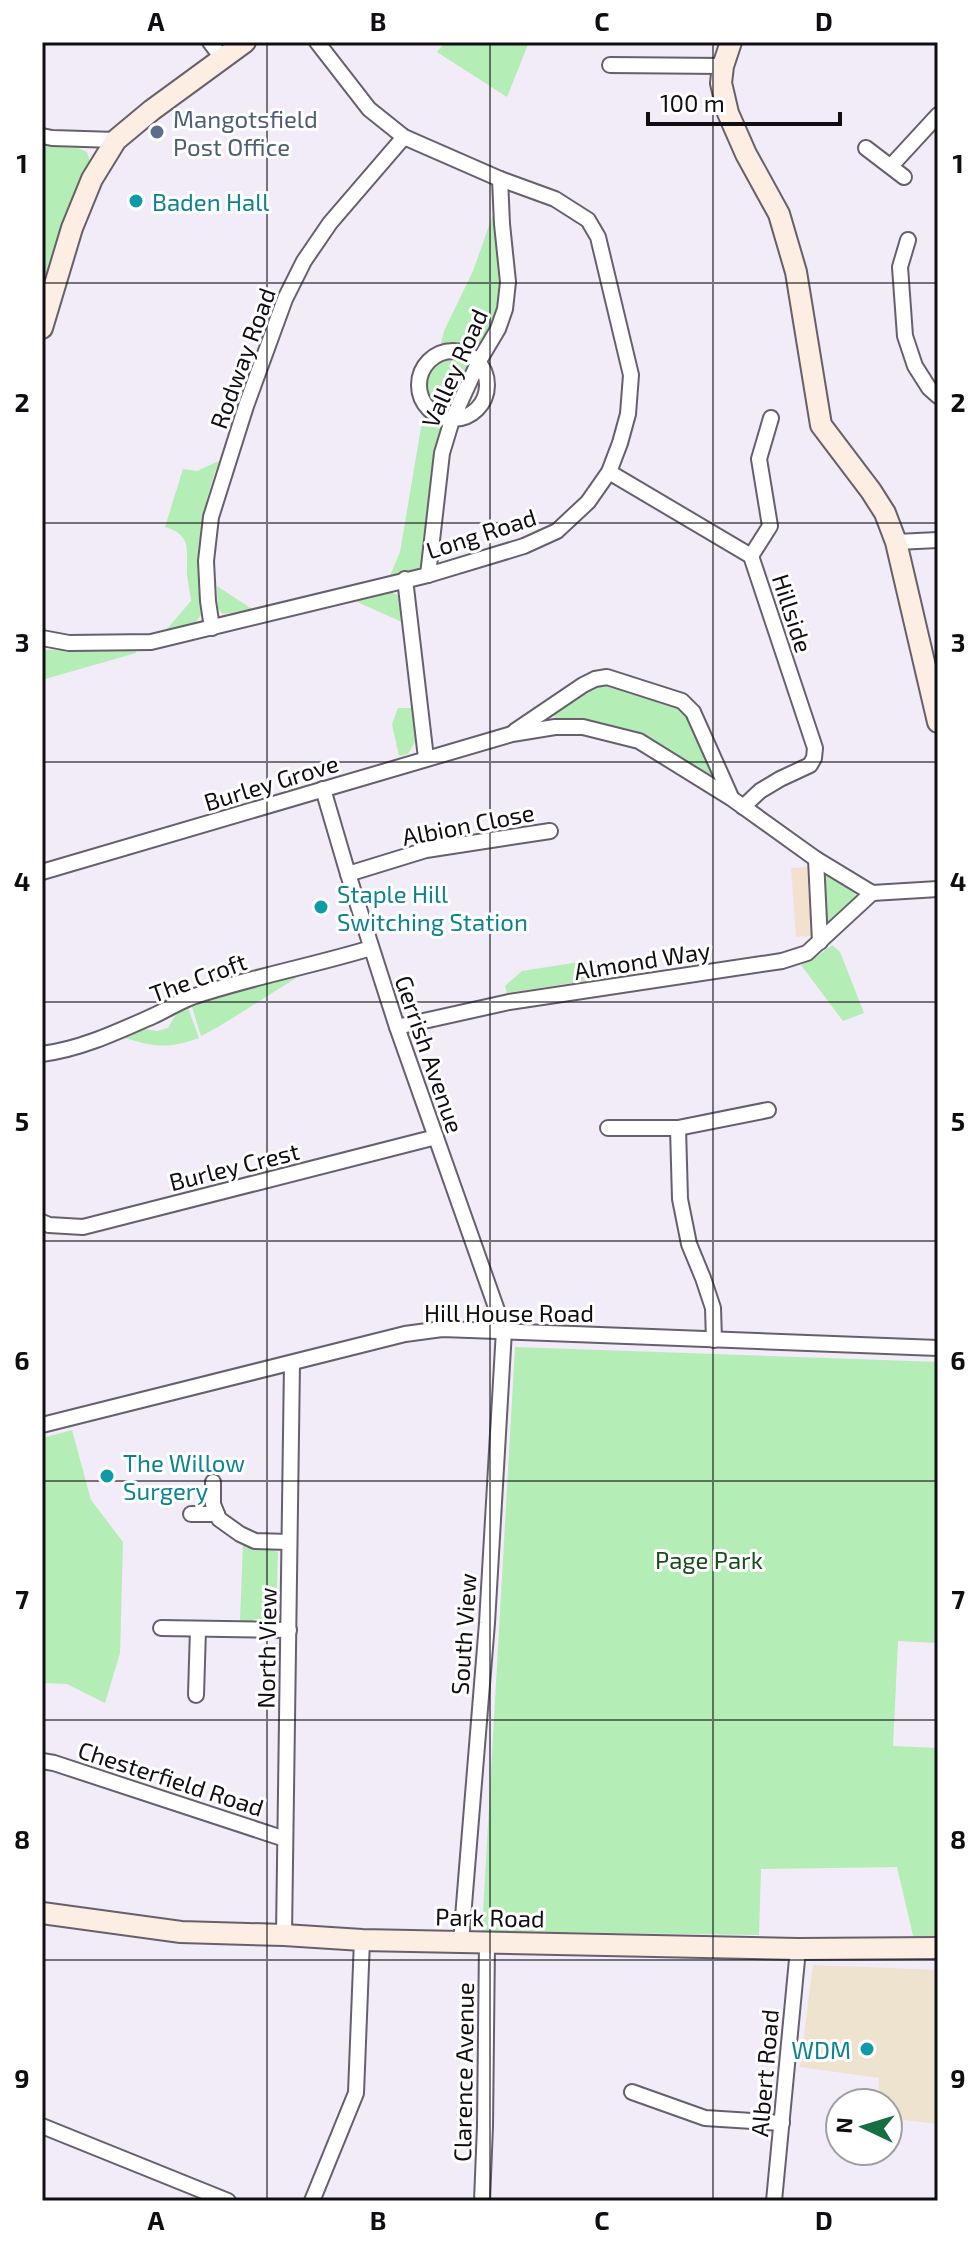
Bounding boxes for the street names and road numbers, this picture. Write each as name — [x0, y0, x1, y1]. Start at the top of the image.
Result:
street label: Rodway Road — [203, 284, 281, 432]
street label: Valley Road — [415, 304, 493, 432]
street label: Long Road — [422, 502, 540, 564]
street label: Hillside — [767, 570, 819, 656]
street label: Burley Grove — [200, 748, 342, 816]
street label: Albion Close — [399, 797, 537, 851]
street label: Almond Way — [572, 935, 713, 985]
street label: The Croft — [146, 946, 250, 1008]
street label: Gerrish Avenue — [390, 972, 470, 1136]
street label: Burley Crest — [166, 1136, 302, 1196]
street label: Hill House Road — [424, 1298, 594, 1327]
street label: South View — [444, 1572, 482, 1696]
street label: North View — [250, 1587, 282, 1709]
street label: Chesterfield Road — [75, 1734, 267, 1822]
street label: Park Road — [435, 1902, 545, 1932]
street label: Clarence Avenue — [447, 1982, 479, 2162]
street label: Albert Road — [744, 2008, 784, 2138]

